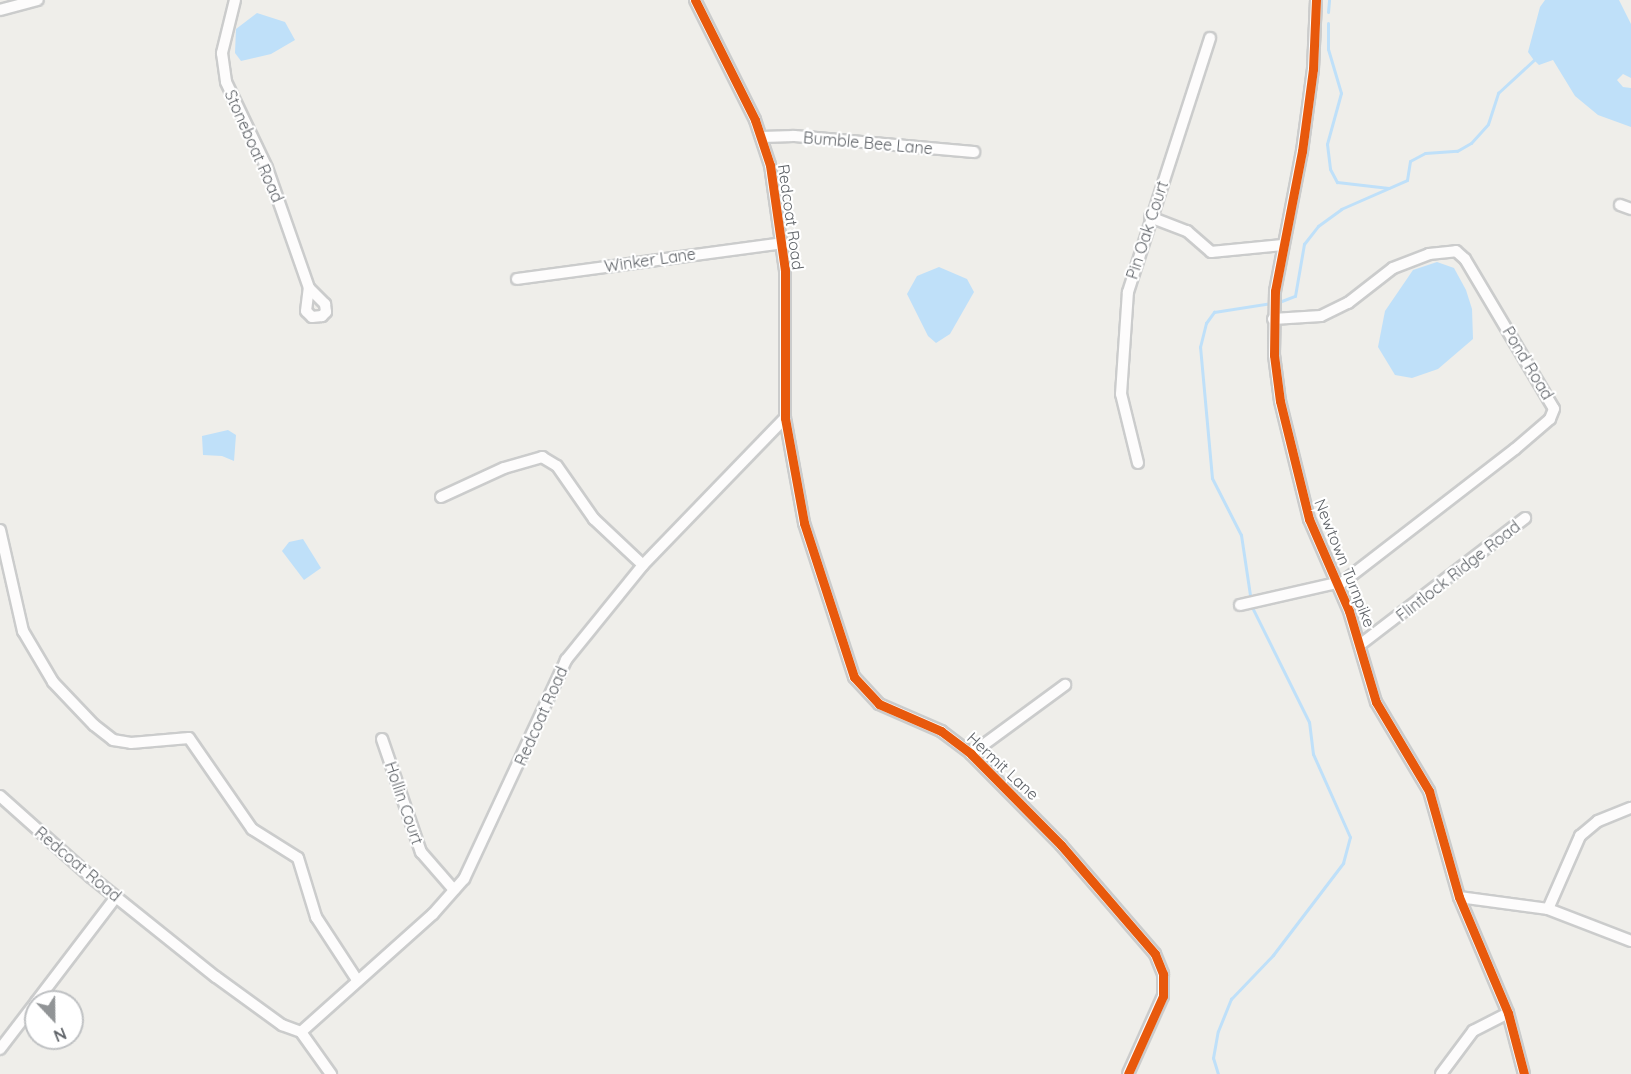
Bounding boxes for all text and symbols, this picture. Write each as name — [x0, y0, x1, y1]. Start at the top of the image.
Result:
street label: Stoneboat Road — [221, 87, 287, 205]
street label: Bumble Bee Lane — [802, 128, 934, 158]
street label: Redcoat Road — [774, 163, 808, 271]
street label: Pin Oak Court — [1122, 178, 1172, 282]
street label: Winker Lane — [603, 244, 697, 276]
street label: Pond Road — [1499, 323, 1557, 403]
street label: Newtown Turnpike — [1310, 496, 1380, 630]
street label: Flintlock Ridge Road — [1392, 517, 1524, 625]
street label: Redcoat Road — [511, 663, 571, 769]
street label: Hermit Lane — [963, 728, 1043, 804]
street label: Hollin Court — [381, 759, 427, 847]
street label: Redcoat Road — [31, 822, 125, 906]
north arrow — [24, 990, 84, 1050]
text: N — [51, 1023, 69, 1046]

